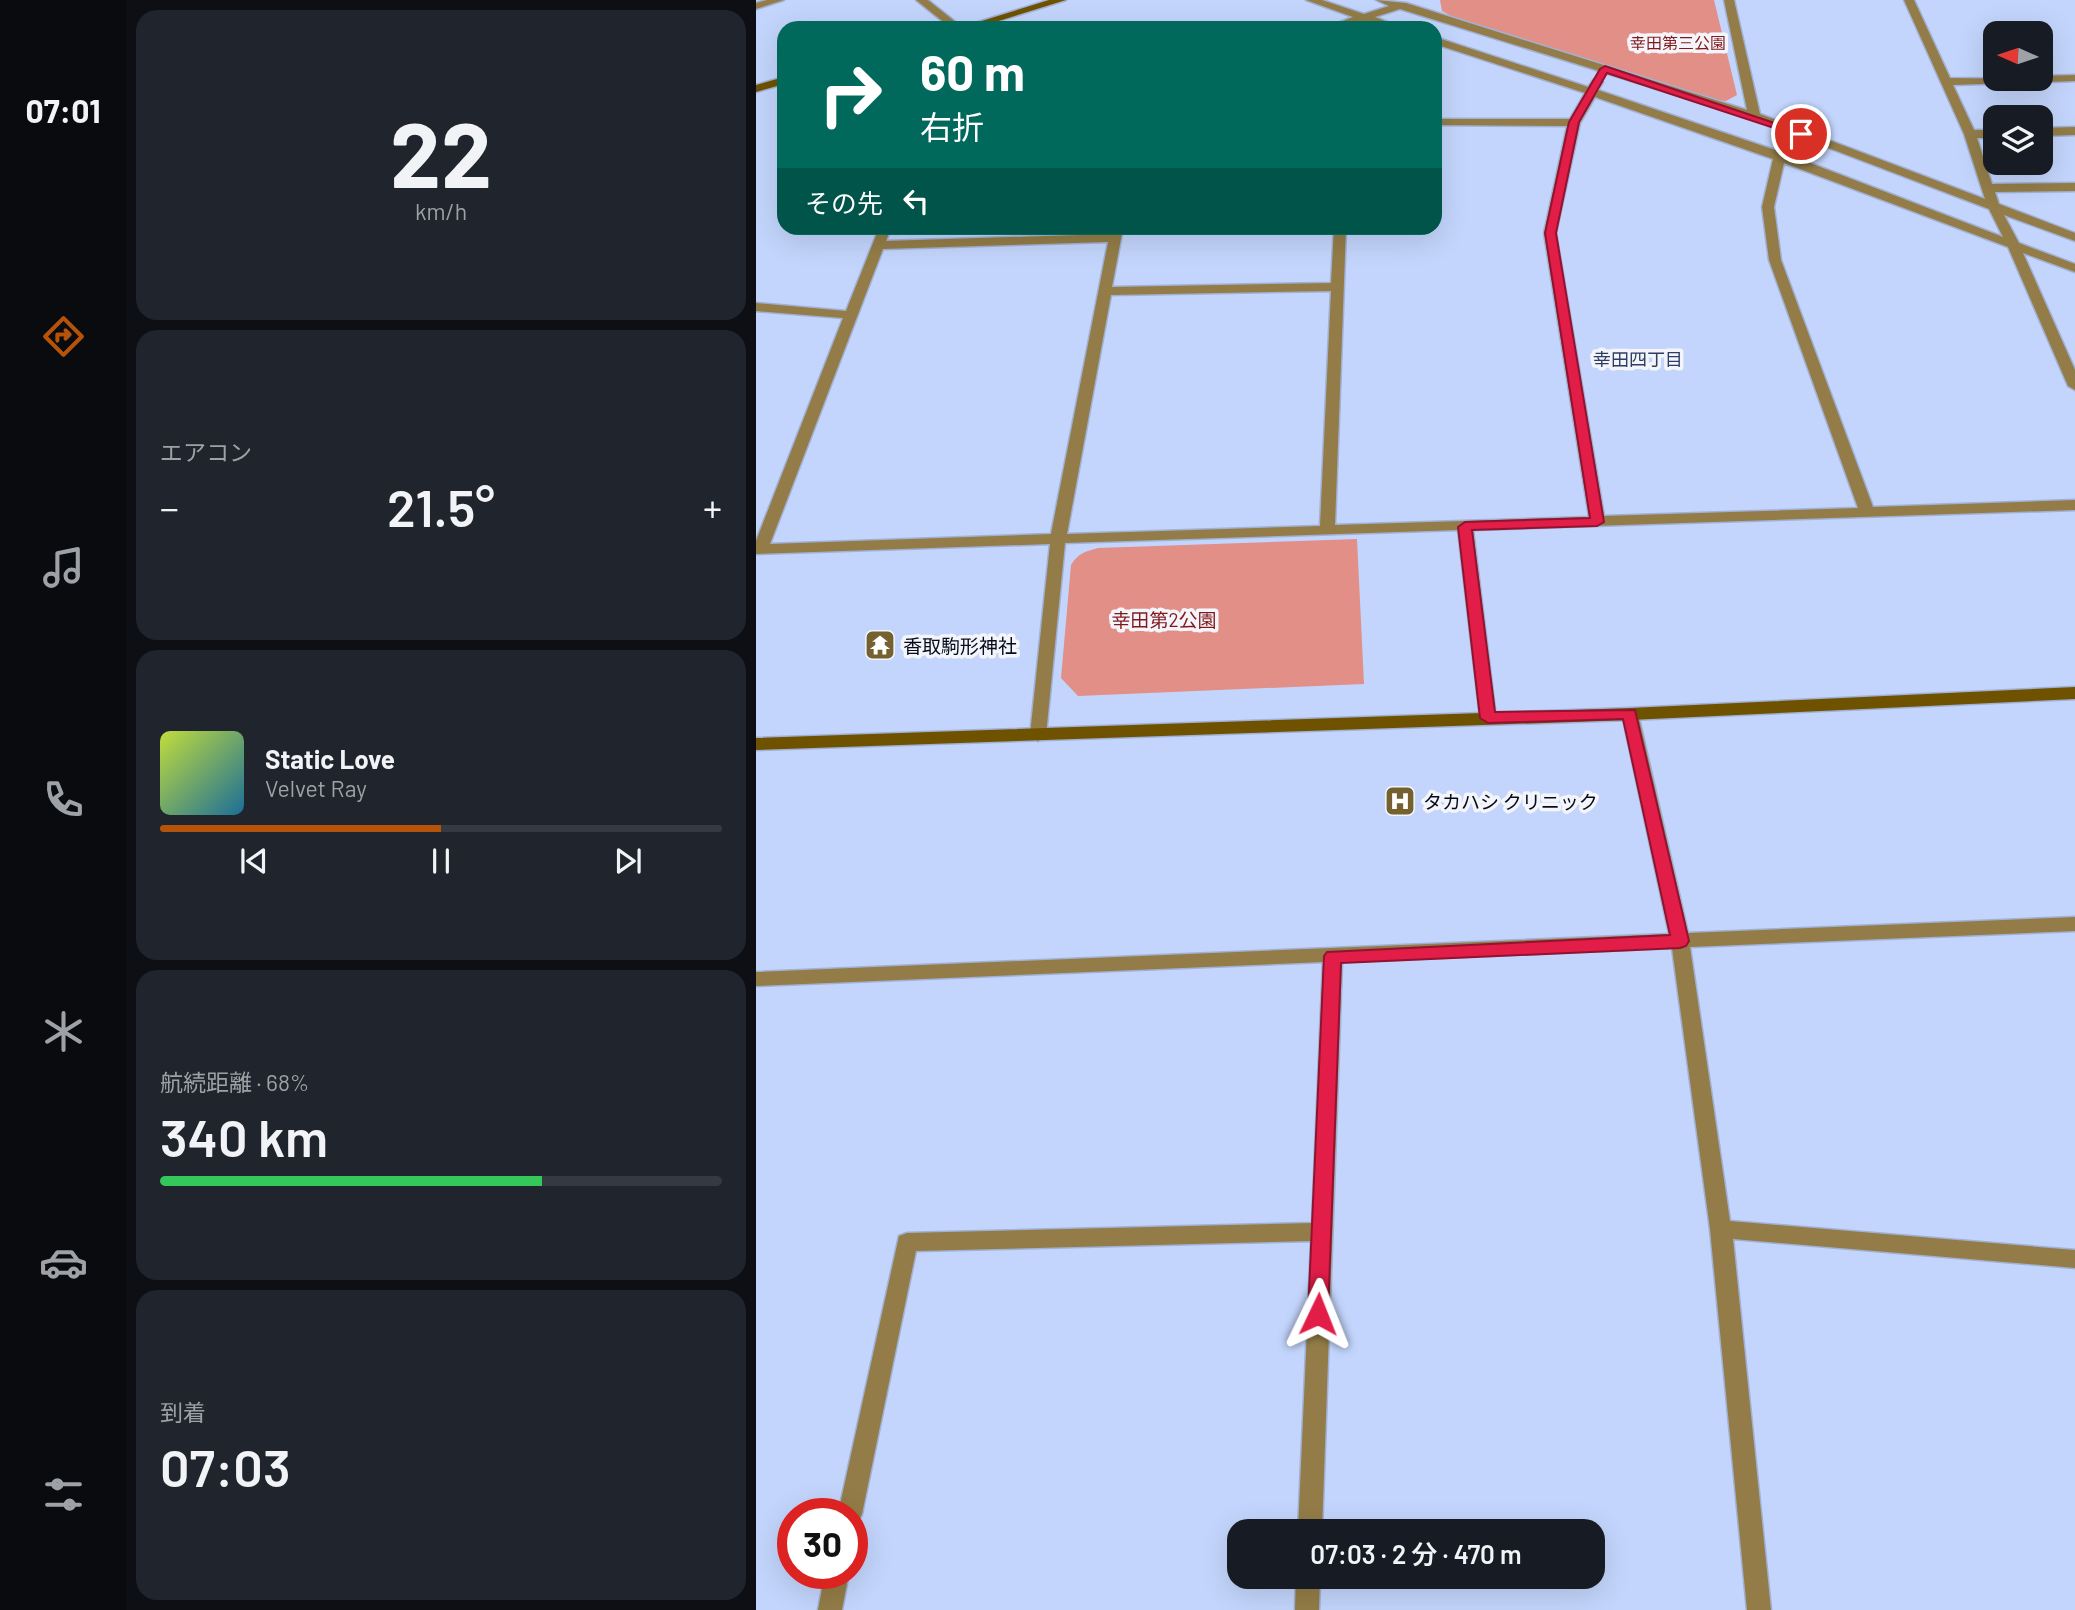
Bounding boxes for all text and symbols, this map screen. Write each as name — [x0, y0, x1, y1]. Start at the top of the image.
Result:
north arrow — [1983, 21, 2053, 91]
map controls — [1983, 21, 2053, 175]
park label: 幸田第三公園 — [1630, 33, 1726, 52]
text: 60 m — [920, 42, 1025, 101]
icon: right — [805, 49, 896, 140]
text: 07:01 — [26, 91, 100, 129]
text: 22 — [390, 97, 492, 206]
pin — [1771, 104, 1831, 164]
button: layers — [1983, 105, 2053, 175]
text: 右折 — [920, 107, 984, 145]
icon: arrive — [1782, 115, 1820, 153]
icon: left — [897, 182, 935, 220]
text: その先 — [805, 187, 883, 218]
text: km/h — [415, 197, 467, 225]
icon: directions — [39, 312, 88, 361]
district label: 幸田四丁目 — [1593, 348, 1683, 370]
text: エアコン — [160, 438, 252, 466]
text: 21.5° — [387, 475, 495, 537]
text: − — [160, 484, 179, 530]
text: + — [703, 484, 722, 530]
icon: music — [39, 543, 88, 592]
park label: 幸田第2公園 — [1111, 608, 1217, 631]
temple icon: 香取駒形神社 — [863, 628, 897, 662]
place label: 香取駒形神社 — [903, 634, 1017, 657]
text: Static Love — [265, 743, 395, 774]
text: Velvet Ray — [265, 774, 367, 802]
icon: phone — [39, 775, 88, 824]
hospital icon: タカハシ クリニック — [1383, 784, 1417, 818]
place label: タカハシ クリニック — [1423, 790, 1598, 813]
icon: previous — [235, 842, 273, 880]
icon: pause — [422, 842, 460, 880]
icon: next — [609, 842, 647, 880]
icon: climate — [39, 1007, 88, 1056]
text: 航続距離 · 68% — [160, 1068, 309, 1096]
text: 340 km — [160, 1105, 328, 1167]
icon: car — [39, 1238, 88, 1287]
position arrow — [1281, 1277, 1355, 1351]
text: 到着 — [160, 1398, 206, 1426]
text: 07:03 — [160, 1435, 291, 1497]
icon: filters — [39, 1470, 88, 1519]
speed limit sign: 30 — [777, 1498, 868, 1589]
text: 07:03 · 2 分 · 470 m — [1310, 1538, 1522, 1569]

